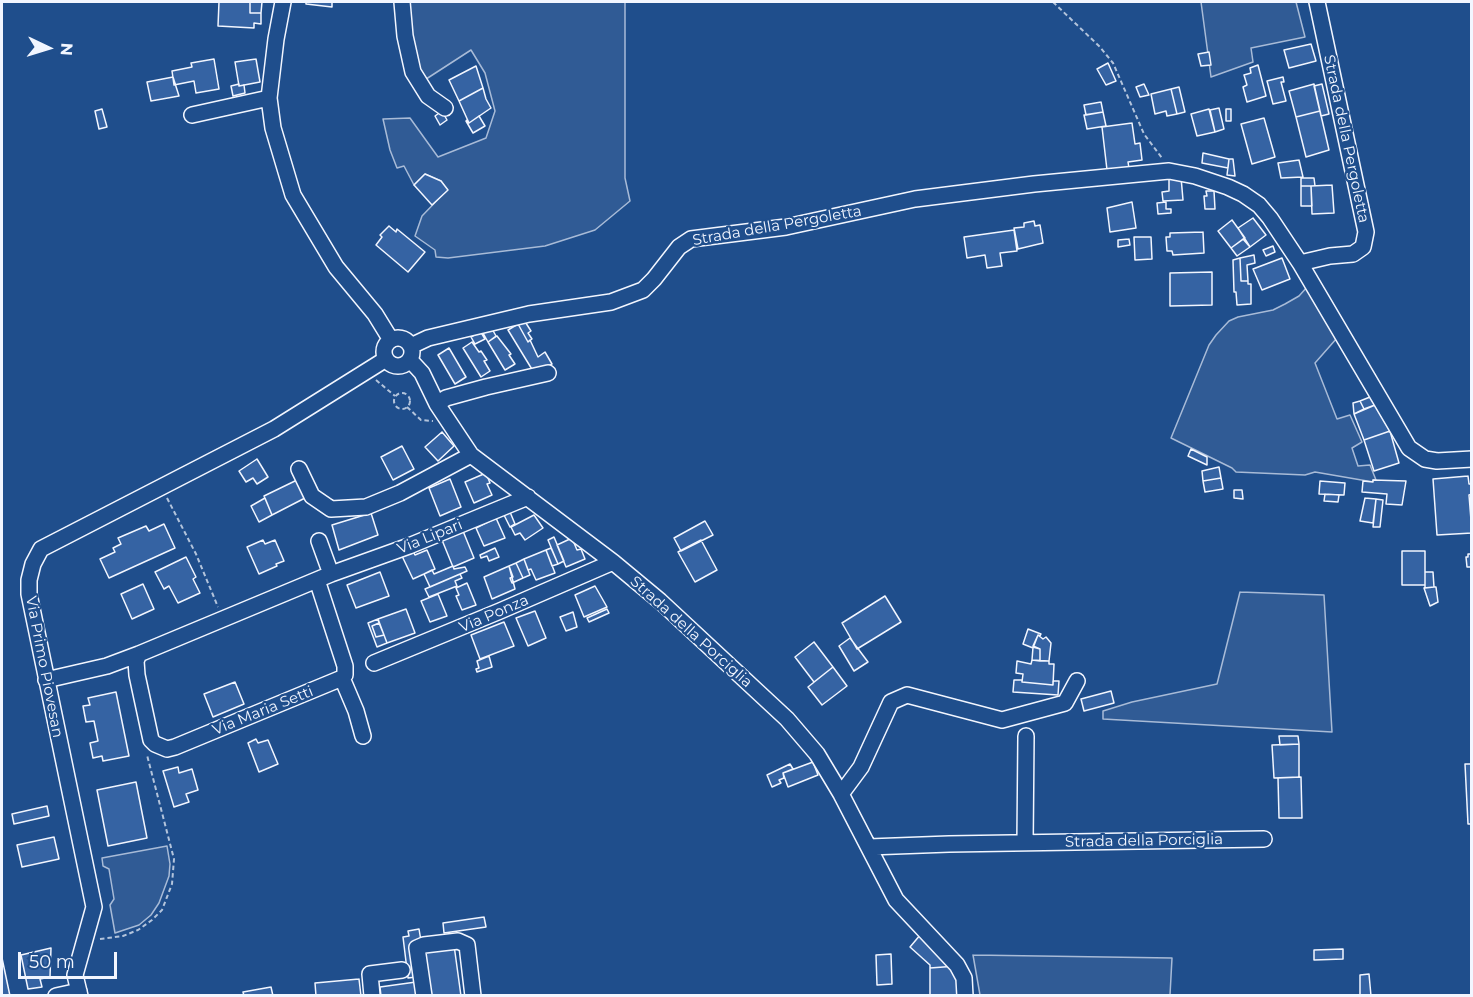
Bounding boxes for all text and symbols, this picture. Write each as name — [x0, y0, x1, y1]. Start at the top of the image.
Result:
north arrow — [18, 18, 78, 78]
text: N — [57, 42, 76, 56]
street label: Strada della Pergoletta — [1319, 53, 1373, 225]
street label: Strada della Pergoletta — [691, 202, 863, 250]
street label: Via Lipari — [395, 516, 465, 558]
street label: Strada della Porciglia — [626, 572, 756, 692]
street label: Via Ponza — [457, 591, 531, 637]
street label: Via Primo Piovesan — [21, 595, 67, 739]
street label: Via Maria Setti — [210, 683, 316, 739]
street label: Strada della Porciglia — [1065, 831, 1223, 851]
scale bar — [21, 940, 120, 978]
text: 50 m — [29, 951, 75, 973]

